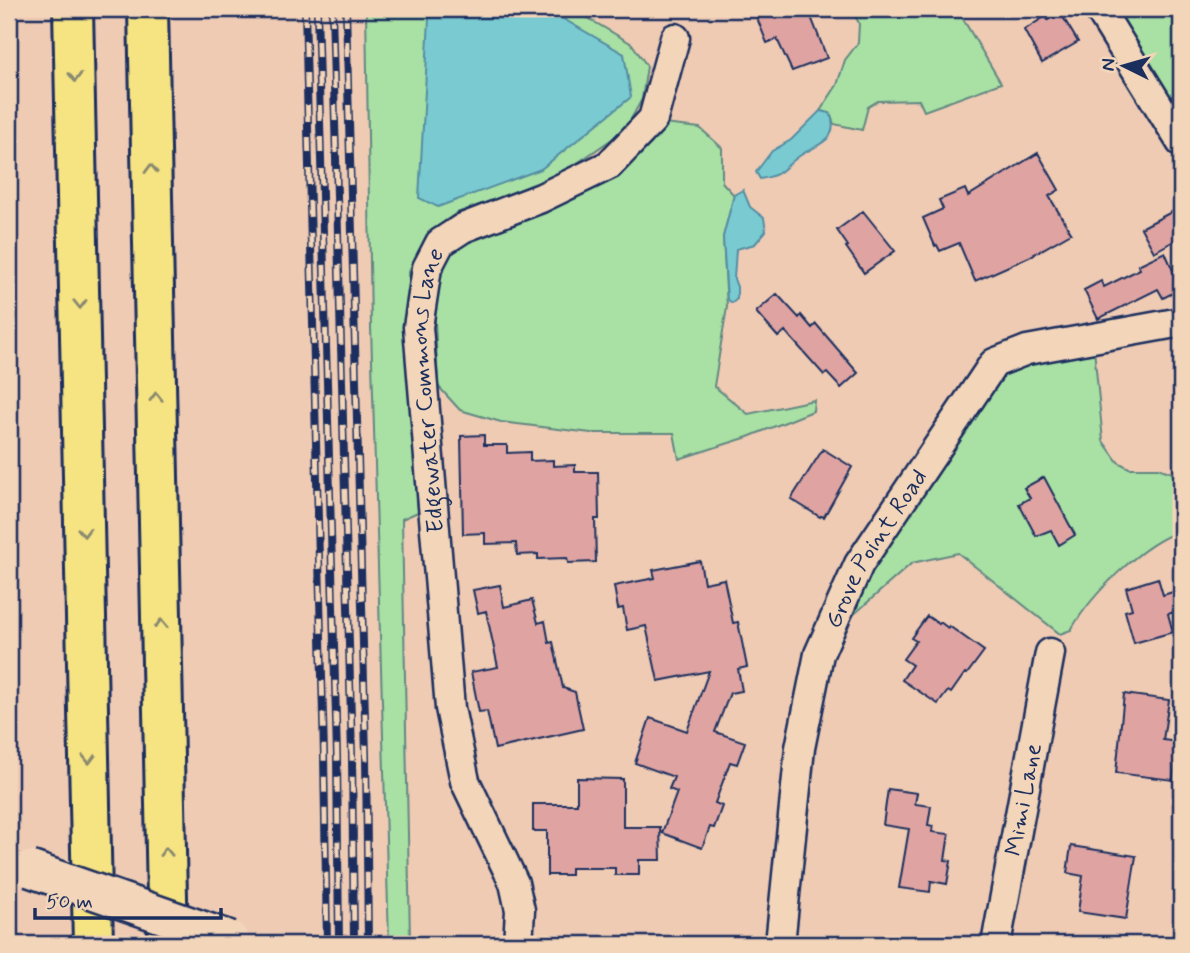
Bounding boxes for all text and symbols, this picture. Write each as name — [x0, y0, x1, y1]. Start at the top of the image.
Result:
north arrow — [1088, 32, 1158, 102]
text: N — [1096, 57, 1122, 72]
one-way arrow — [67, 72, 82, 83]
one-way arrow — [143, 163, 159, 174]
street label: Edgewater Commons Lane — [403, 243, 453, 534]
one-way arrow — [72, 299, 87, 310]
one-way arrow — [148, 391, 164, 401]
street label: Grove Point Road — [818, 464, 935, 633]
one-way arrow — [77, 527, 92, 538]
one-way arrow — [153, 618, 169, 629]
street label: Mimi Lane — [999, 741, 1050, 859]
one-way arrow — [82, 754, 97, 765]
one-way arrow — [158, 846, 174, 856]
scale bar — [35, 876, 220, 920]
text: 50 m — [46, 888, 93, 916]

